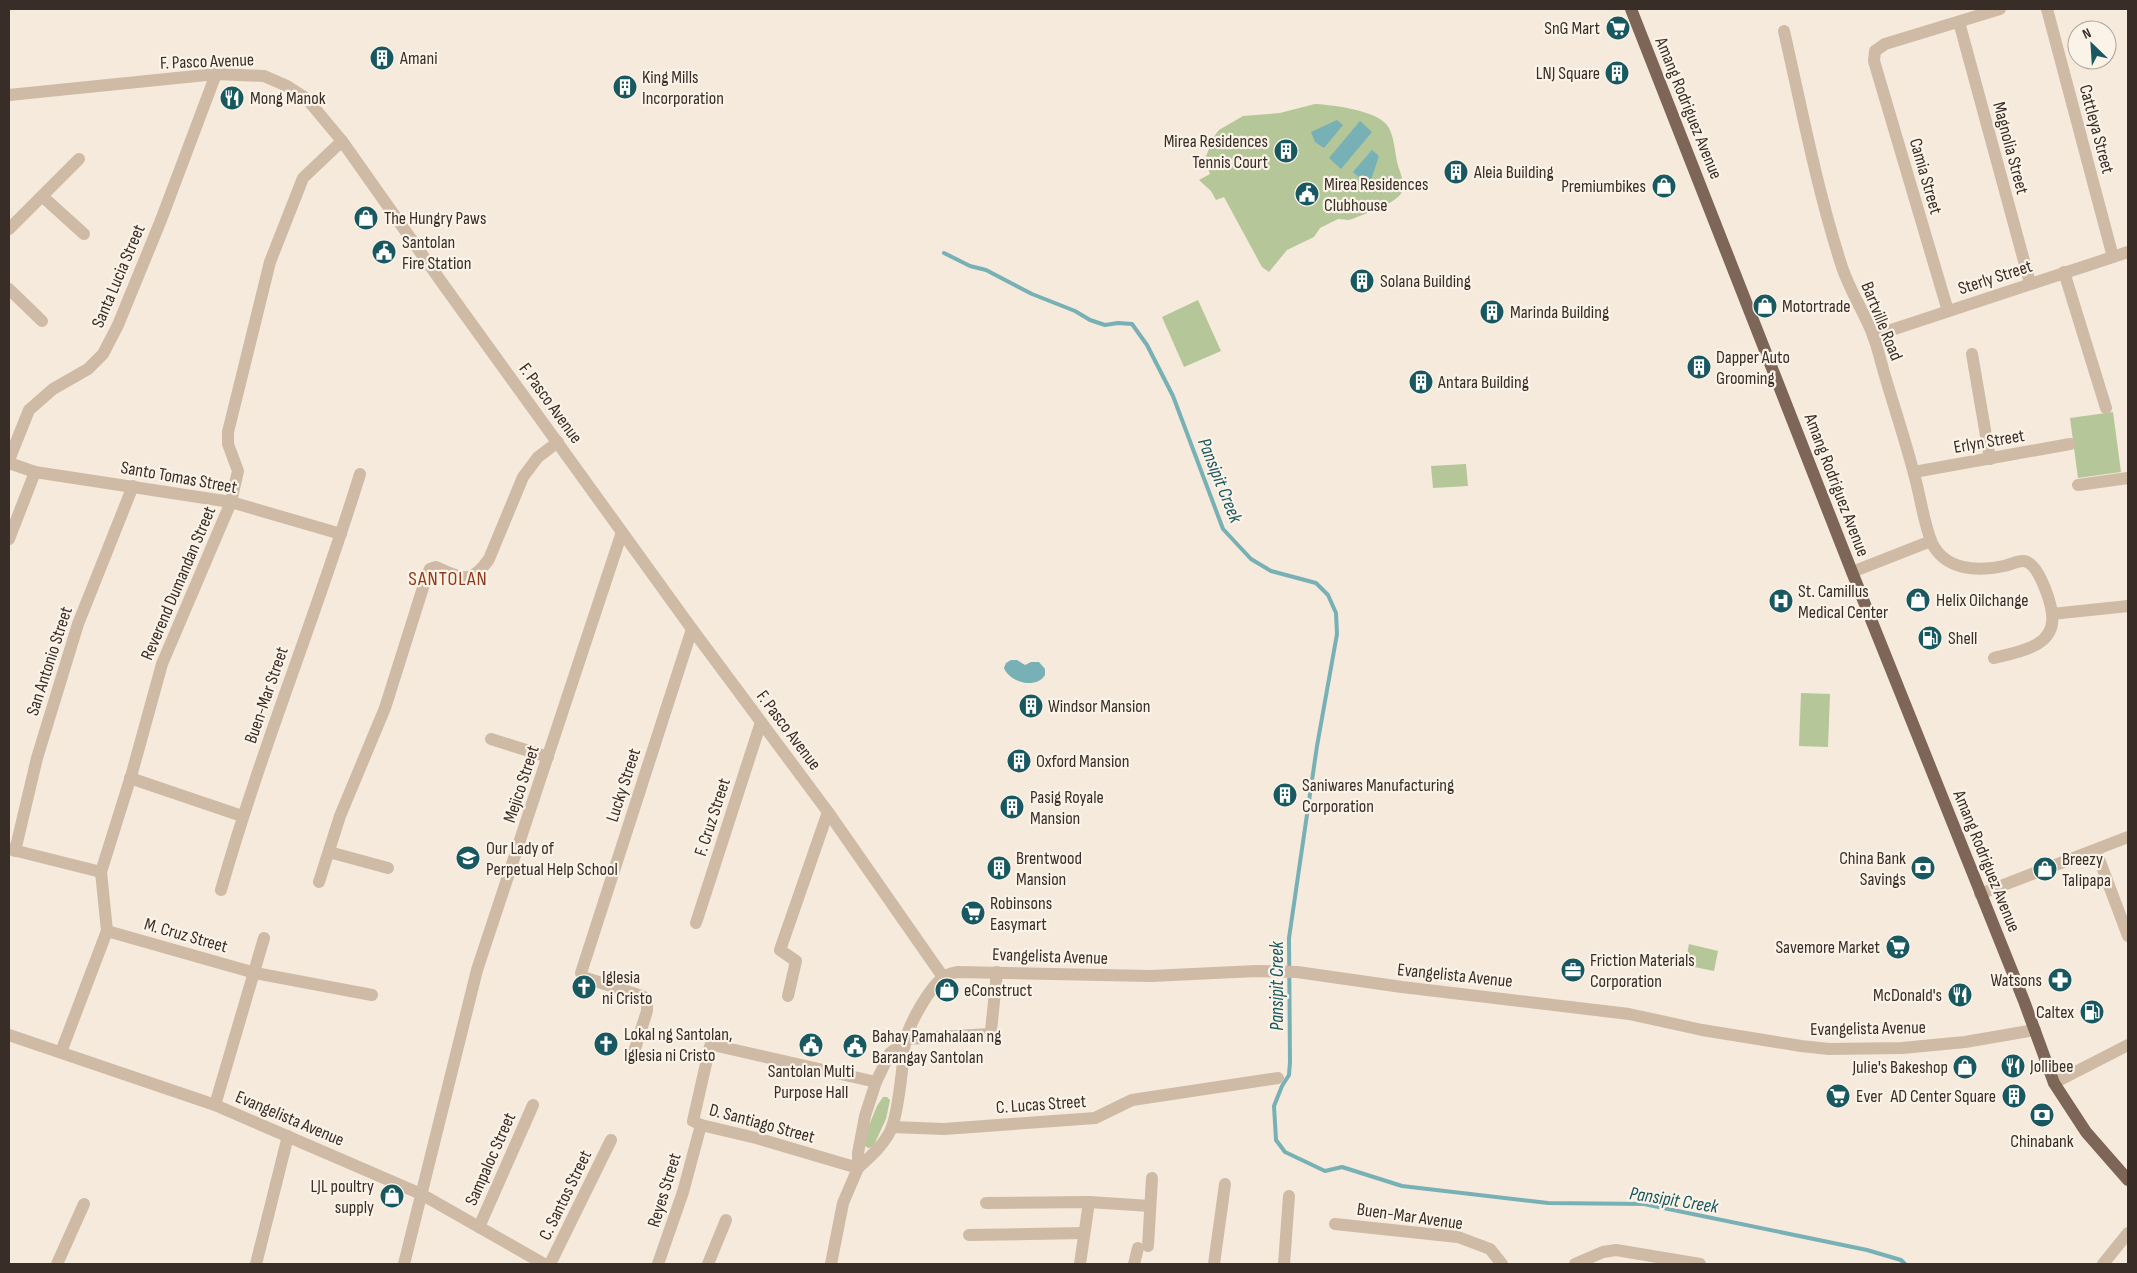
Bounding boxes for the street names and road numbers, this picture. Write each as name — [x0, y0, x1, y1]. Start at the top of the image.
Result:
street label: Amang Rodriguez Avenue — [1650, 33, 1727, 182]
street label: F. Pasco Avenue — [160, 49, 254, 74]
street label: Cattleya Street — [2075, 82, 2119, 176]
street label: Magnolia Street — [1988, 100, 2033, 197]
street label: Camia Street — [1905, 136, 1947, 217]
street label: Santa Lucia Street — [87, 221, 150, 331]
street label: Sterly Street — [1955, 255, 2035, 299]
street label: Bartville Road — [1856, 279, 1907, 364]
street label: F. Pasco Avenue — [514, 359, 587, 448]
street label: Amang Rodriguez Avenue — [1799, 410, 1873, 560]
street label: Erlyn Street — [1952, 425, 2027, 458]
street label: Santo Tomas Street — [119, 457, 239, 498]
street label: Reverend Dumandan Street — [137, 503, 221, 663]
street label: San Antonio Street — [22, 604, 77, 718]
street label: Buen-Mar Street — [240, 644, 293, 746]
street label: F. Pasco Avenue — [752, 686, 825, 774]
street label: Mejico Street — [499, 742, 544, 825]
street label: Lucky Street — [602, 745, 645, 825]
street label: F. Cruz Street — [690, 775, 735, 859]
street label: Amang Rodriguez Avenue — [1948, 786, 2025, 935]
street label: M. Cruz Street — [142, 914, 230, 958]
street label: Evangelista Avenue — [992, 944, 1108, 969]
street label: Evangelista Avenue — [1396, 959, 1514, 992]
street label: Evangelista Avenue — [1810, 1017, 1926, 1040]
street label: Evangelista Avenue — [232, 1086, 347, 1151]
street label: C. Lucas Street — [995, 1091, 1087, 1118]
street label: D. Santiago Street — [707, 1099, 817, 1148]
street label: Sampaloc Street — [461, 1109, 520, 1209]
street label: C. Santos Street — [535, 1146, 596, 1244]
street label: Reyes Street — [643, 1150, 686, 1230]
street label: Buen-Mar Avenue — [1356, 1199, 1464, 1234]

